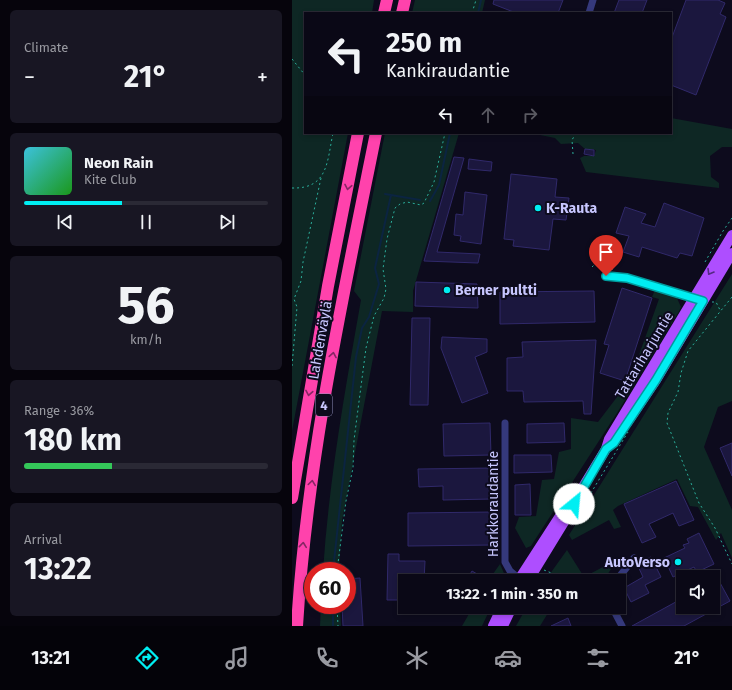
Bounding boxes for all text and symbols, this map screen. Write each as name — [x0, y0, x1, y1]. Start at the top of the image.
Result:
text: 250 m — [386, 26, 462, 59]
icon: left — [320, 28, 372, 80]
text: Climate — [24, 40, 68, 55]
text: 21° — [124, 59, 168, 95]
text: Kankiraudantie — [386, 60, 510, 82]
text: − — [24, 64, 35, 91]
text: + — [257, 64, 268, 91]
icon: left — [435, 104, 457, 126]
icon: ahead — [477, 104, 499, 126]
icon: right — [519, 104, 541, 126]
text: Neon Rain — [84, 154, 153, 172]
text: Kite Club — [84, 172, 137, 187]
one-way arrow — [344, 184, 352, 190]
place label: K-Rauta — [546, 200, 597, 217]
marker: K-Rauta — [533, 203, 543, 213]
icon: previous — [54, 211, 76, 233]
icon: pause — [135, 211, 157, 233]
icon: next — [216, 211, 238, 233]
pin — [589, 235, 623, 276]
icon: arrive — [595, 241, 617, 263]
one-way arrow — [707, 268, 714, 275]
text: 56 — [117, 274, 175, 337]
place label: Berner pultti — [455, 282, 537, 299]
marker: Berner pultti — [442, 285, 452, 295]
street label: Lahdenväylä — [305, 300, 336, 381]
street label: Tattariharjuntie — [612, 308, 677, 402]
text: km/h — [130, 332, 162, 347]
one-way arrow — [328, 352, 336, 358]
one-way arrow — [305, 390, 314, 396]
road number: 4 — [316, 394, 332, 416]
text: Range · 36% — [24, 403, 94, 418]
text: 180 km — [24, 422, 122, 458]
street label: Harkkoraudantie — [485, 451, 502, 557]
one-way arrow — [307, 480, 316, 486]
position arrow — [553, 483, 595, 525]
text: Arrival — [24, 532, 62, 547]
one-way arrow — [299, 542, 308, 548]
text: 13:22 — [24, 551, 92, 587]
place label: AutoVerso — [604, 554, 670, 571]
marker: AutoVerso — [673, 557, 683, 567]
speed limit sign: 60 — [304, 562, 356, 614]
map controls — [676, 570, 720, 614]
button: sound — [676, 570, 720, 614]
text: 13:22 · 1 min · 350 m — [446, 585, 578, 603]
icon: directions — [133, 644, 161, 672]
icon: music — [223, 644, 251, 672]
icon: phone — [313, 644, 341, 672]
icon: climate — [403, 644, 431, 672]
icon: car — [494, 644, 522, 672]
icon: filters — [584, 644, 612, 672]
text: 13:21 — [31, 647, 70, 669]
text: 21° — [674, 647, 701, 669]

